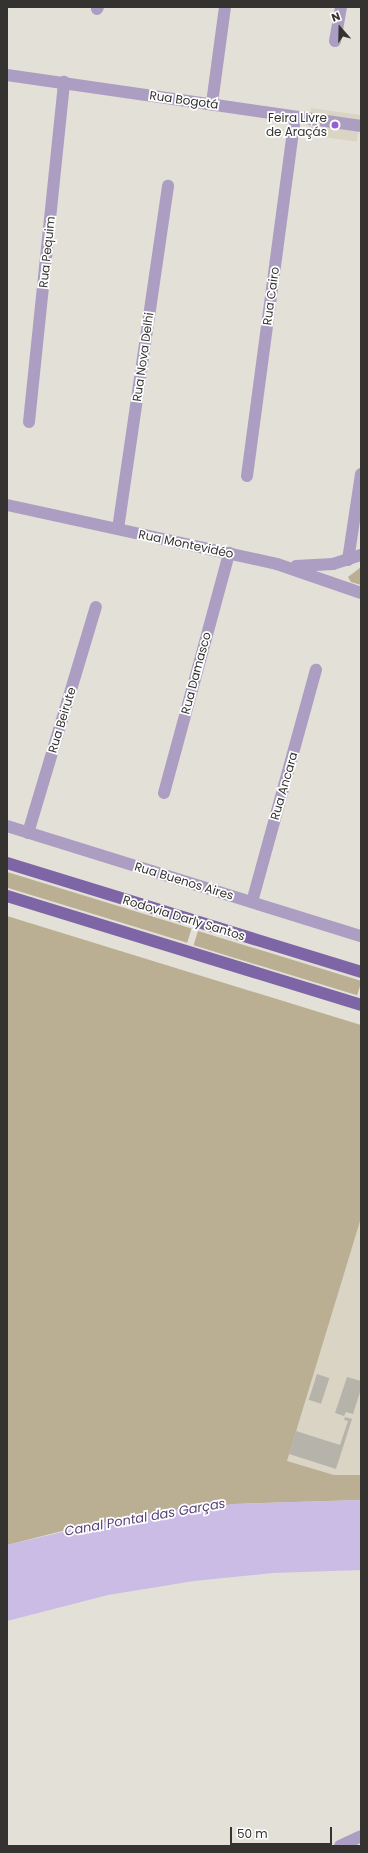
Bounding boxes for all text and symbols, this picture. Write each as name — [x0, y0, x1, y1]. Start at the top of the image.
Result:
north arrow — [320, 8, 360, 48]
text: N — [329, 8, 343, 26]
street label: Rua Bogotá — [149, 88, 219, 112]
place label: Feira Livre de Araçás — [266, 111, 327, 139]
marker: Feira Livre de Araçás — [330, 120, 340, 130]
street label: Rua Pequim — [36, 216, 58, 288]
street label: Rua Cairo — [260, 266, 282, 326]
street label: Rua Nova Delhi — [130, 311, 156, 403]
street label: Rua Montevidéo — [137, 527, 235, 561]
street label: Rua Damasco — [178, 630, 214, 716]
street label: Rua Beirute — [45, 685, 79, 755]
street label: Rua Ancara — [267, 750, 301, 822]
street label: Rua Buenos Aires — [133, 859, 235, 903]
street label: Rodovia Darly Santos — [121, 893, 247, 943]
water label: Canal Pontal das Garças — [63, 1496, 227, 1540]
scale bar — [232, 1819, 334, 1845]
text: 50 m — [237, 1825, 268, 1842]

